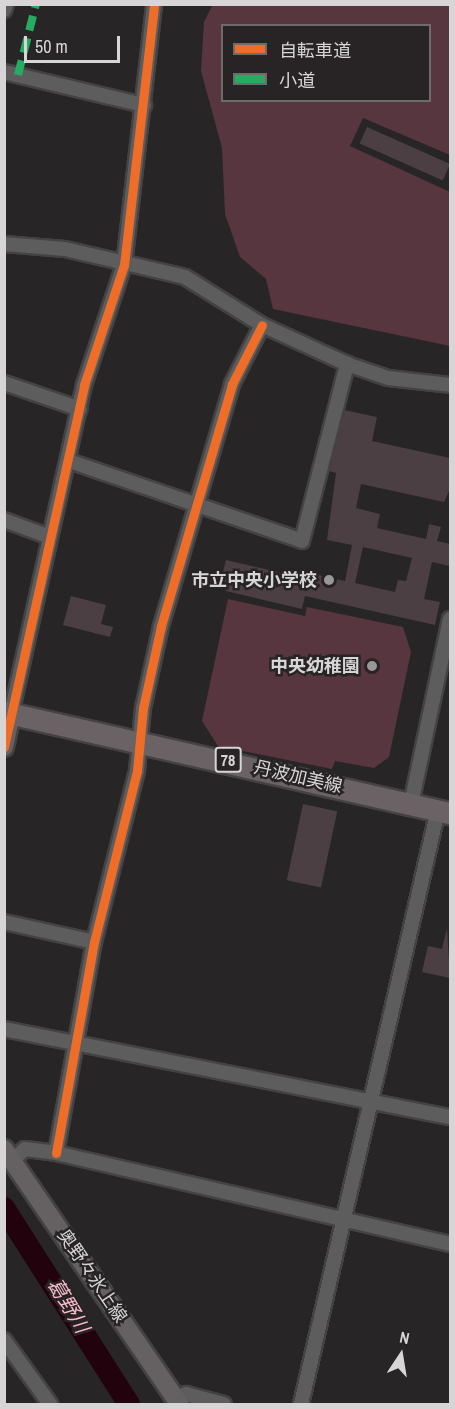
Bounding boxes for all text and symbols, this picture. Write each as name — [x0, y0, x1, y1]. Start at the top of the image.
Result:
scale bar — [27, 24, 123, 62]
legend — [221, 24, 431, 102]
text: 50 m — [35, 34, 68, 59]
text: 自転車道 — [279, 38, 351, 63]
text: 小道 — [279, 68, 315, 93]
place label: 市立中央小学校 — [191, 569, 317, 591]
marker: 市立中央小学校 — [322, 573, 336, 587]
place label: 中央幼稚園 — [270, 655, 360, 677]
marker: 中央幼稚園 — [365, 659, 379, 673]
road number: 78 — [214, 747, 242, 773]
street label: 丹波加美線 — [252, 756, 344, 798]
street label: 奥野々氷上線 — [53, 1225, 131, 1327]
water label: 葛野川 — [43, 1273, 95, 1337]
north arrow — [371, 1325, 431, 1385]
text: N — [398, 1326, 412, 1349]

